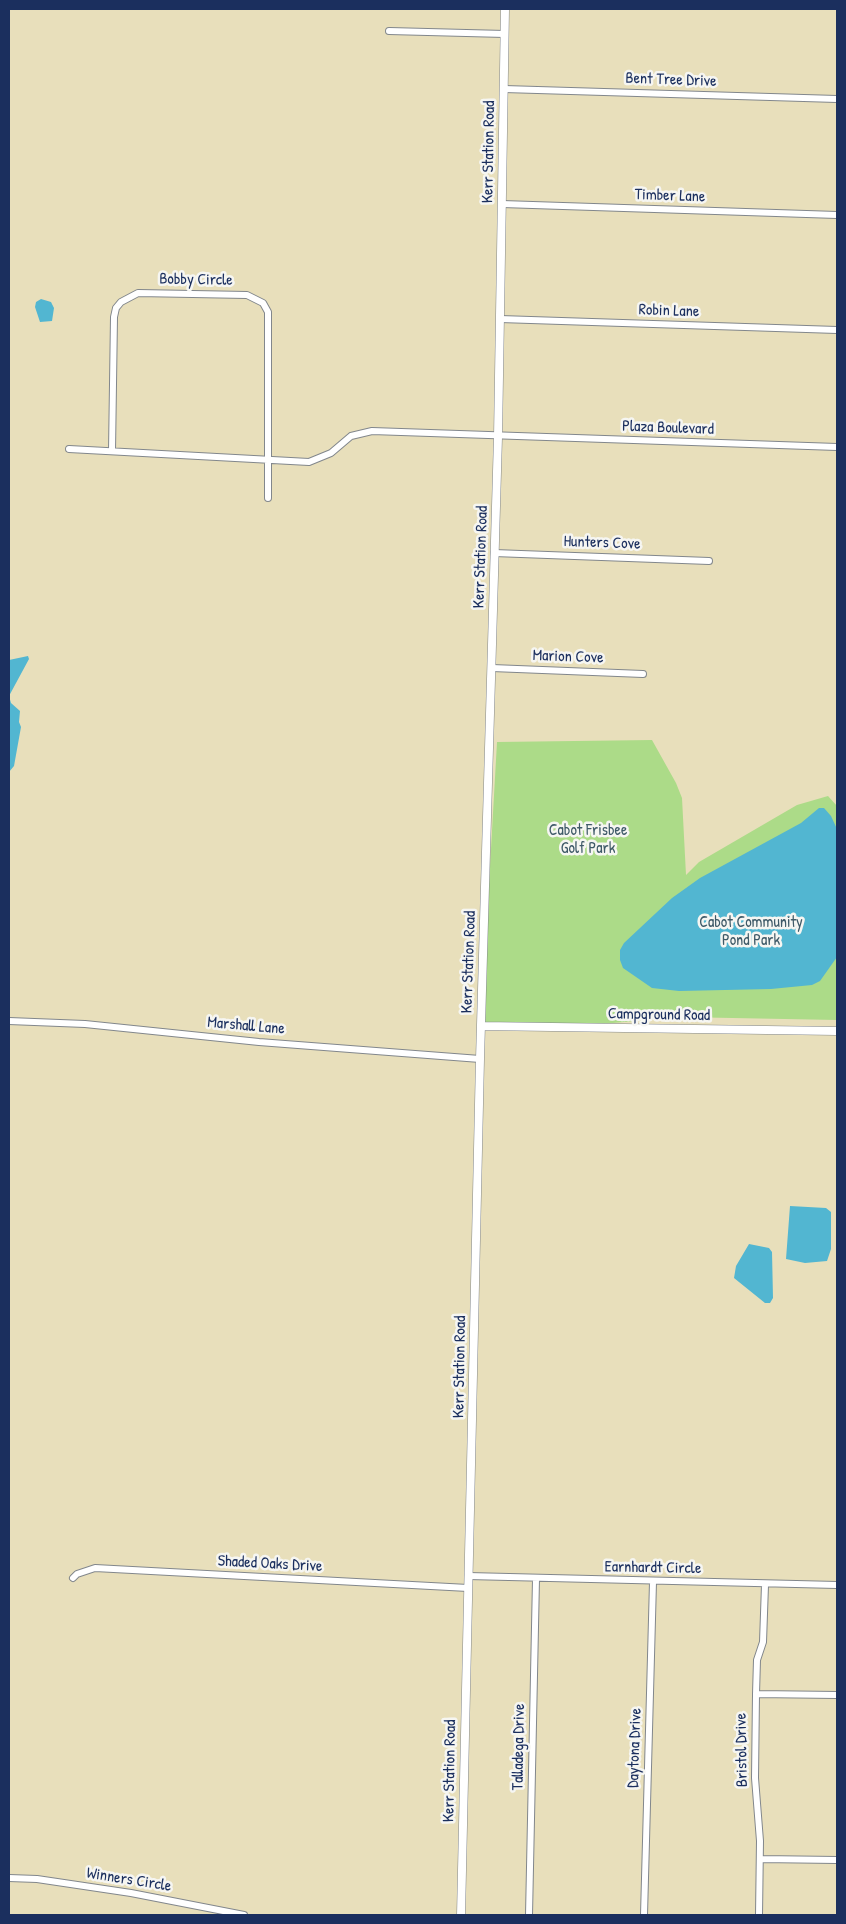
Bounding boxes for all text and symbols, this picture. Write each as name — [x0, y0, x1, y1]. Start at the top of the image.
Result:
street label: Bent Tree Drive — [625, 69, 717, 91]
street label: Kerr Station Road — [479, 101, 499, 203]
street label: Timber Lane — [634, 185, 706, 207]
street label: Bobby Circle — [159, 270, 233, 290]
street label: Robin Lane — [638, 300, 700, 322]
street label: Plaza Boulevard — [622, 417, 714, 439]
street label: Kerr Station Road — [470, 505, 492, 609]
street label: Hunters Cove — [563, 532, 641, 554]
street label: Marion Cove — [532, 646, 604, 668]
park label: Cabot Frisbee Golf Park — [549, 821, 627, 859]
street label: Kerr Station Road — [458, 910, 480, 1014]
park label: Cabot Community Pond Park — [699, 913, 803, 951]
street label: Campground Road — [608, 1005, 710, 1025]
street label: Marshall Lane — [207, 1013, 285, 1039]
street label: Kerr Station Road — [450, 1316, 470, 1418]
street label: Shaded Oaks Drive — [217, 1552, 323, 1576]
street label: Earnhardt Circle — [605, 1558, 701, 1578]
street label: Talladega Drive — [509, 1703, 529, 1791]
street label: Daytona Drive — [624, 1708, 646, 1788]
street label: Bristol Drive — [732, 1713, 752, 1787]
street label: Kerr Station Road — [440, 1720, 460, 1822]
street label: Winners Circle — [85, 1864, 173, 1896]

